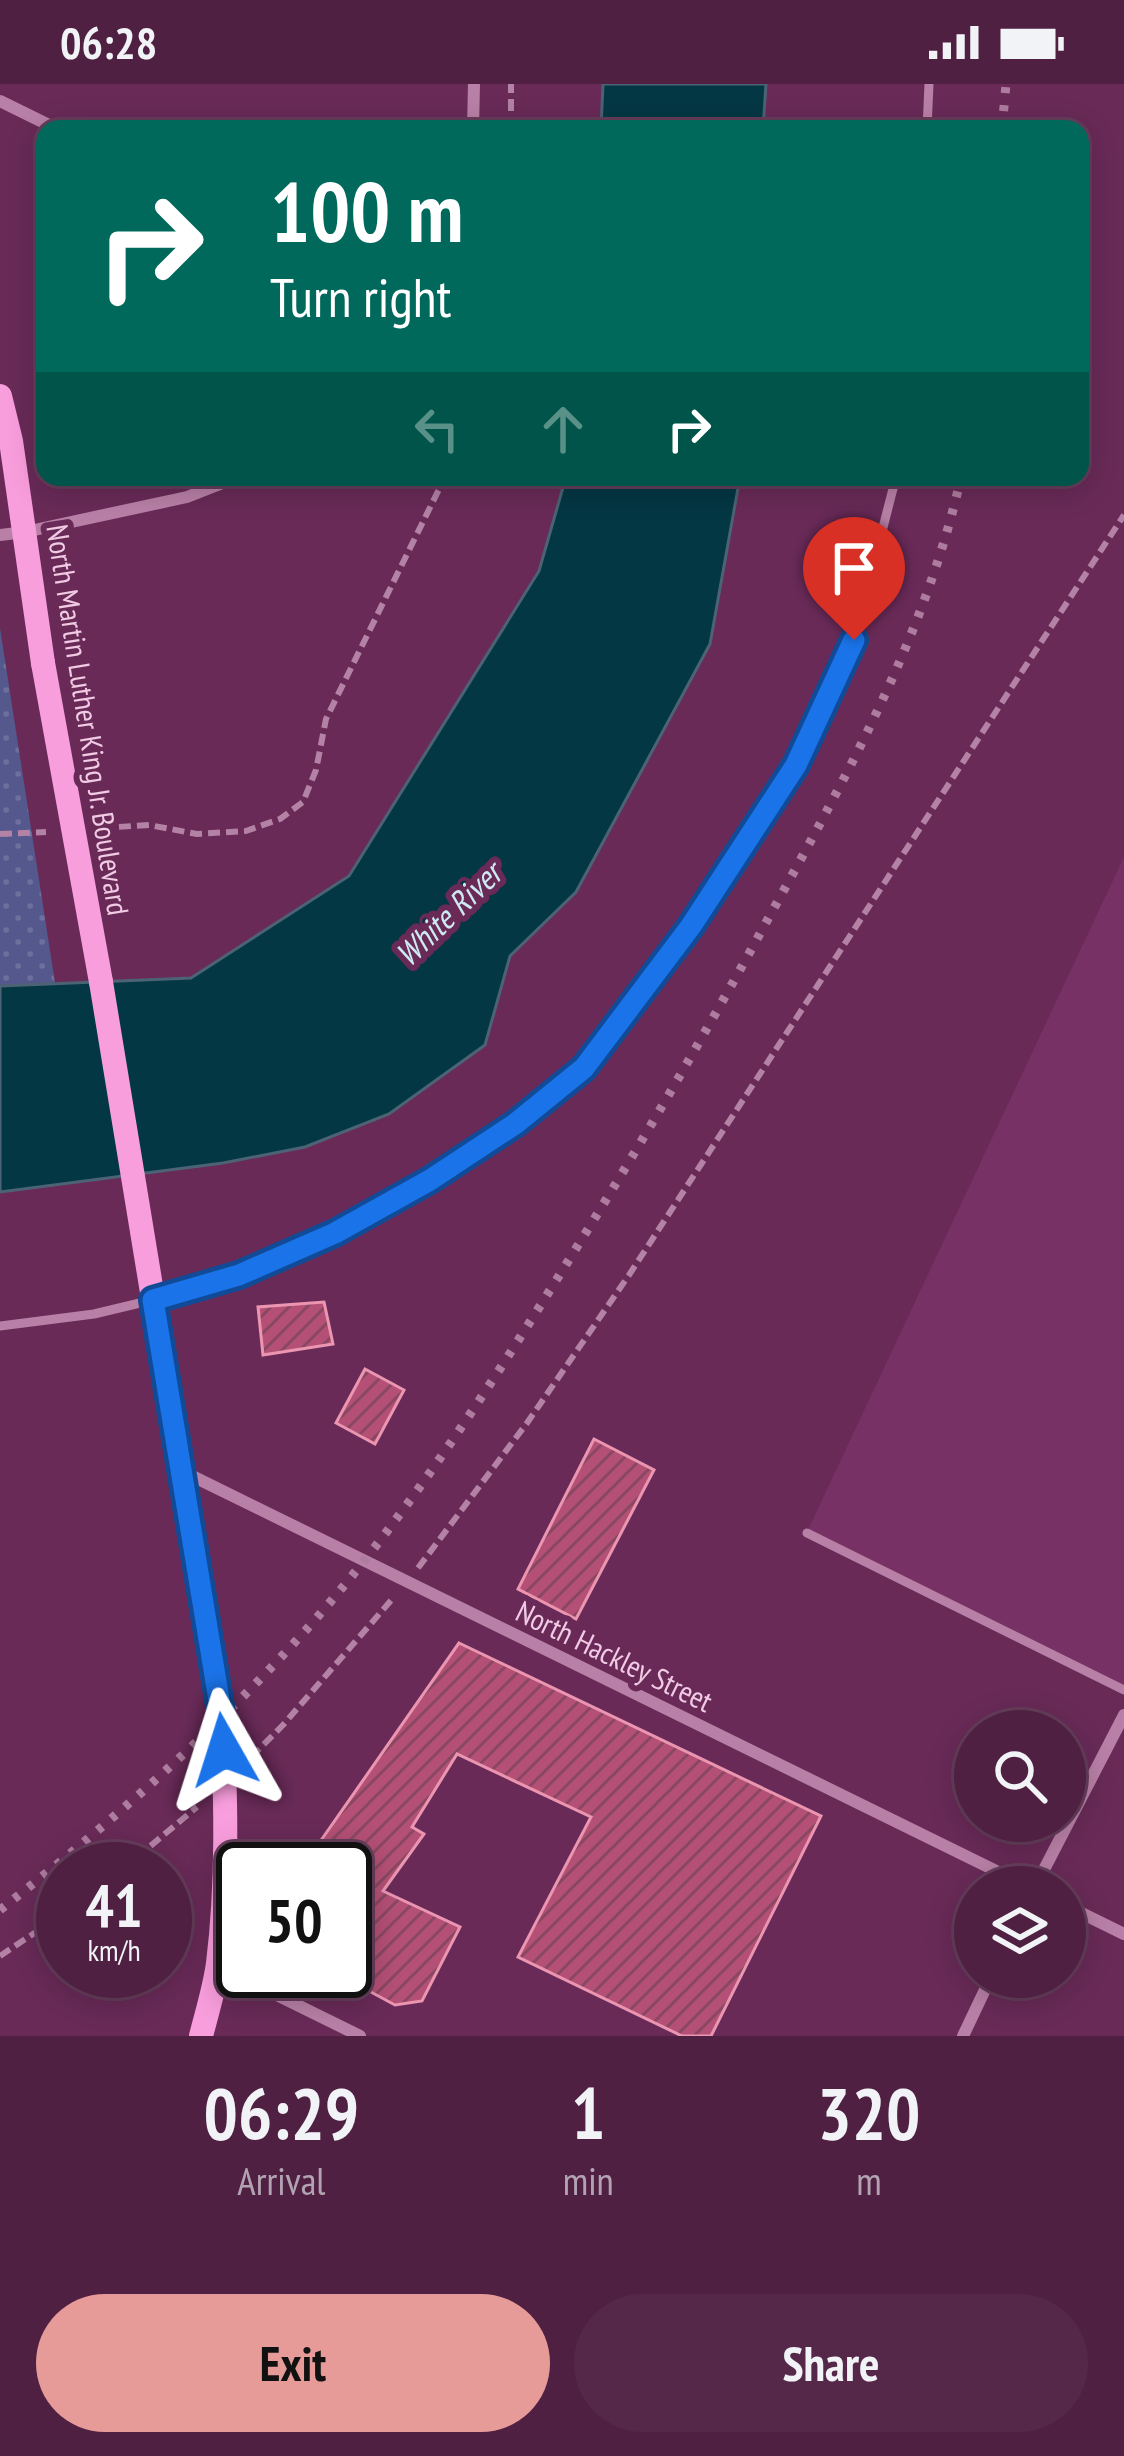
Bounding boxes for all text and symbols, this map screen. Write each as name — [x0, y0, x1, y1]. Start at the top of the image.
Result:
text: 06:28 — [60, 13, 157, 71]
text: 100 m — [270, 156, 463, 265]
icon: right — [72, 168, 228, 324]
text: Turn right — [270, 262, 451, 332]
icon: left — [404, 396, 470, 462]
icon: ahead — [530, 396, 596, 462]
icon: right — [656, 396, 722, 462]
pin — [803, 517, 905, 640]
street label: North Martin Luther King Jr. Boulevard — [38, 522, 139, 918]
icon: arrive — [821, 535, 887, 601]
water label: White River — [385, 850, 513, 975]
street label: North Hackley Street — [510, 1591, 720, 1720]
position arrow — [161, 1687, 287, 1813]
map controls — [954, 1710, 1086, 1998]
button: search — [954, 1710, 1086, 1842]
speed limit sign: 50 — [216, 1842, 372, 1998]
text: 41 — [85, 1866, 143, 1944]
button: layers — [954, 1866, 1086, 1998]
text: km/h — [87, 1930, 141, 1969]
text: 06:29 — [204, 2066, 359, 2159]
text: 1 — [571, 2066, 605, 2159]
text: 320 — [817, 2066, 920, 2159]
text: Arrival — [237, 2155, 325, 2206]
text: min — [563, 2155, 614, 2206]
text: m — [856, 2155, 882, 2206]
button: Exit — [36, 2294, 550, 2432]
button: Share — [574, 2294, 1088, 2432]

